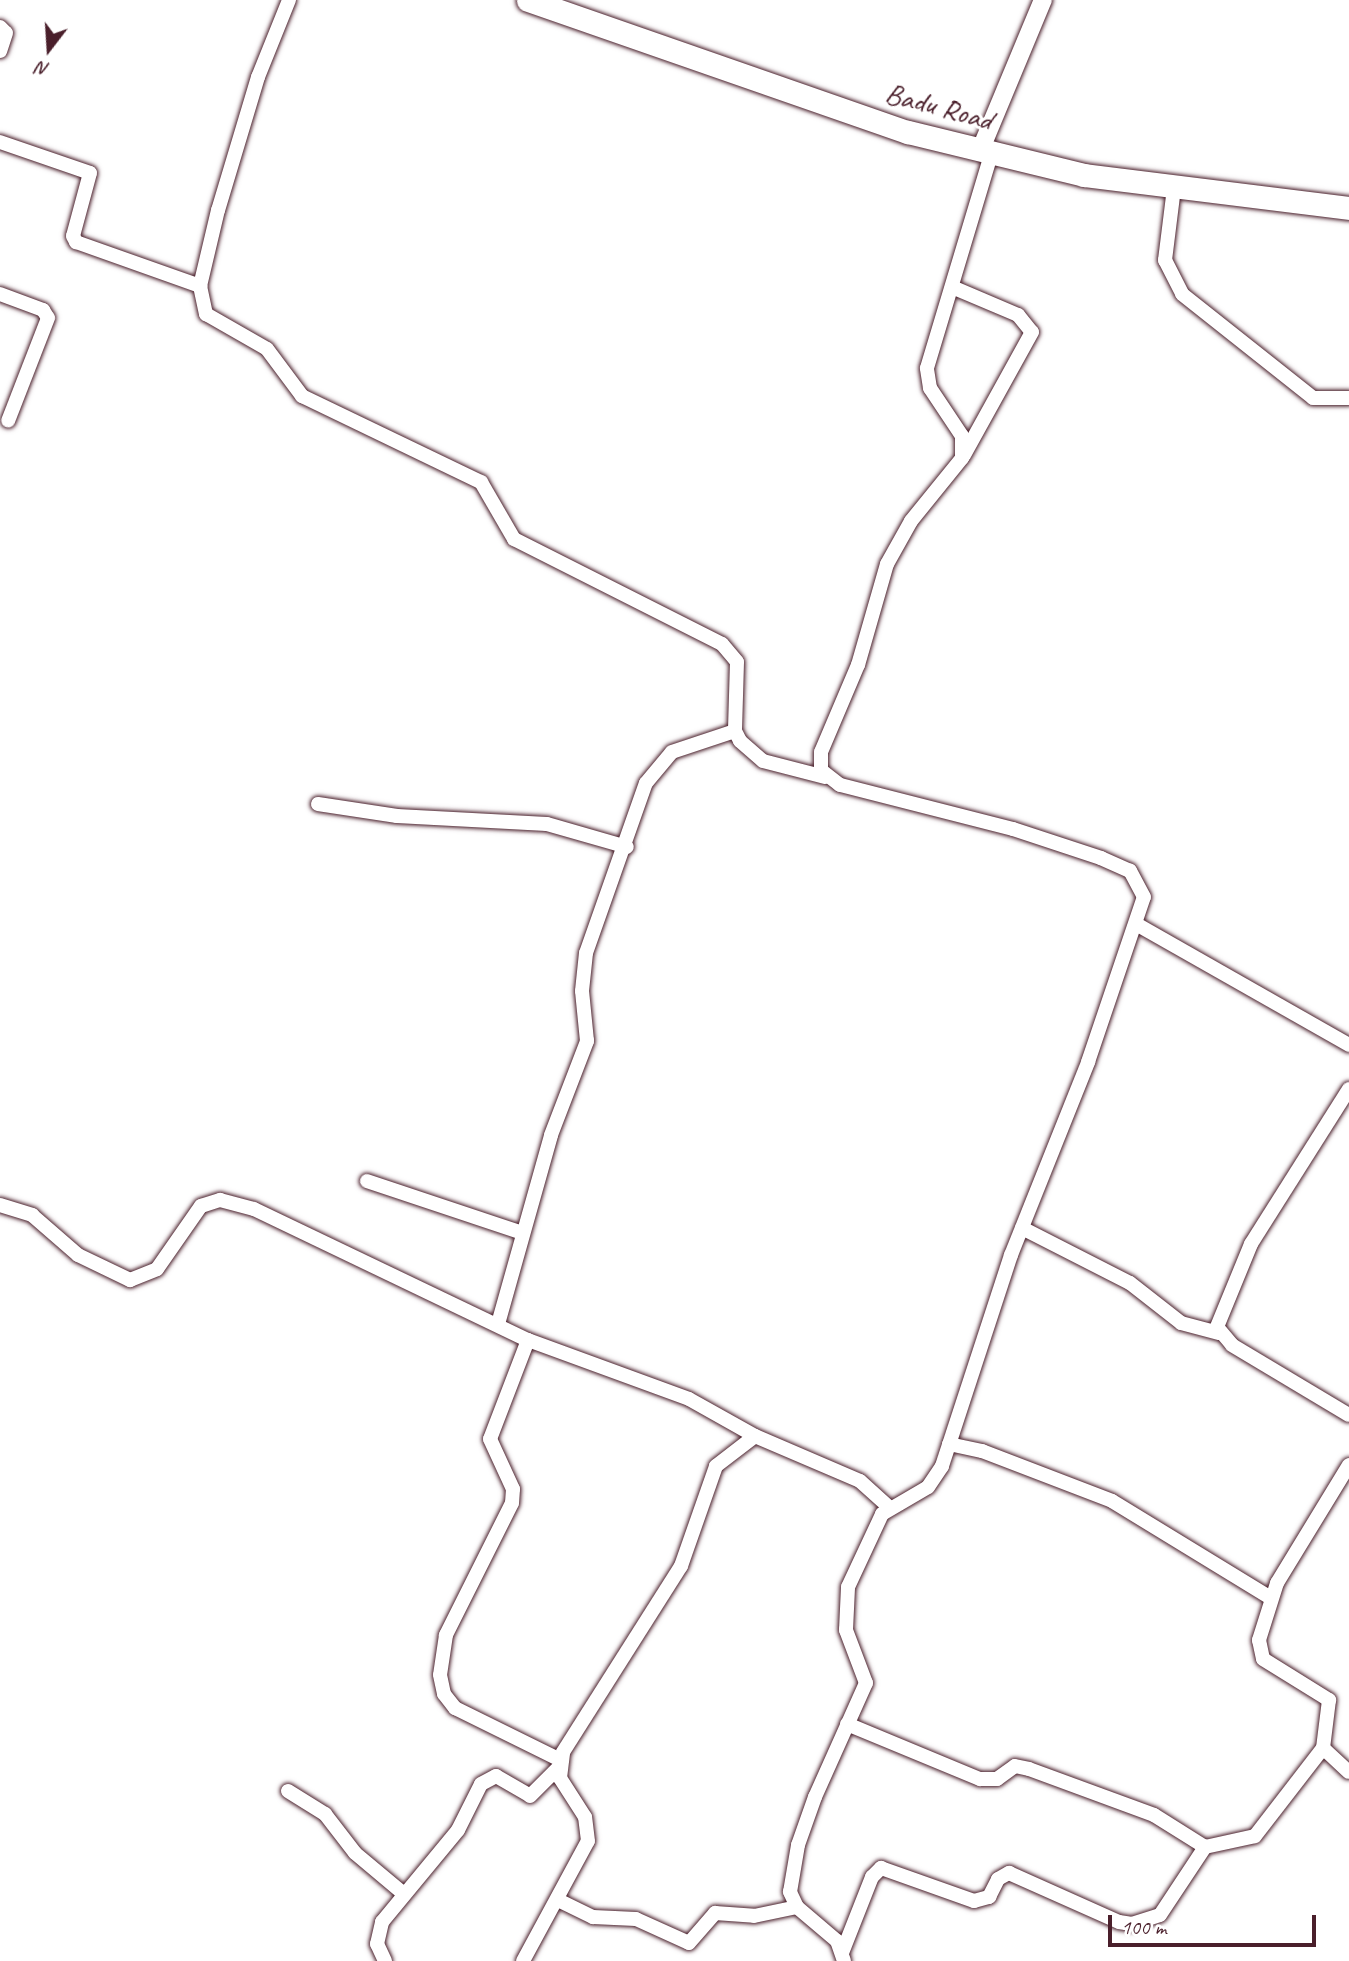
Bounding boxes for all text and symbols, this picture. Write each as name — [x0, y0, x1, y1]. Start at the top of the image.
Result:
north arrow — [14, 14, 84, 84]
text: N — [34, 56, 52, 82]
street label: Badu Road — [882, 74, 996, 138]
scale bar — [1111, 1902, 1319, 1946]
text: 100 m — [1121, 1914, 1166, 1940]

